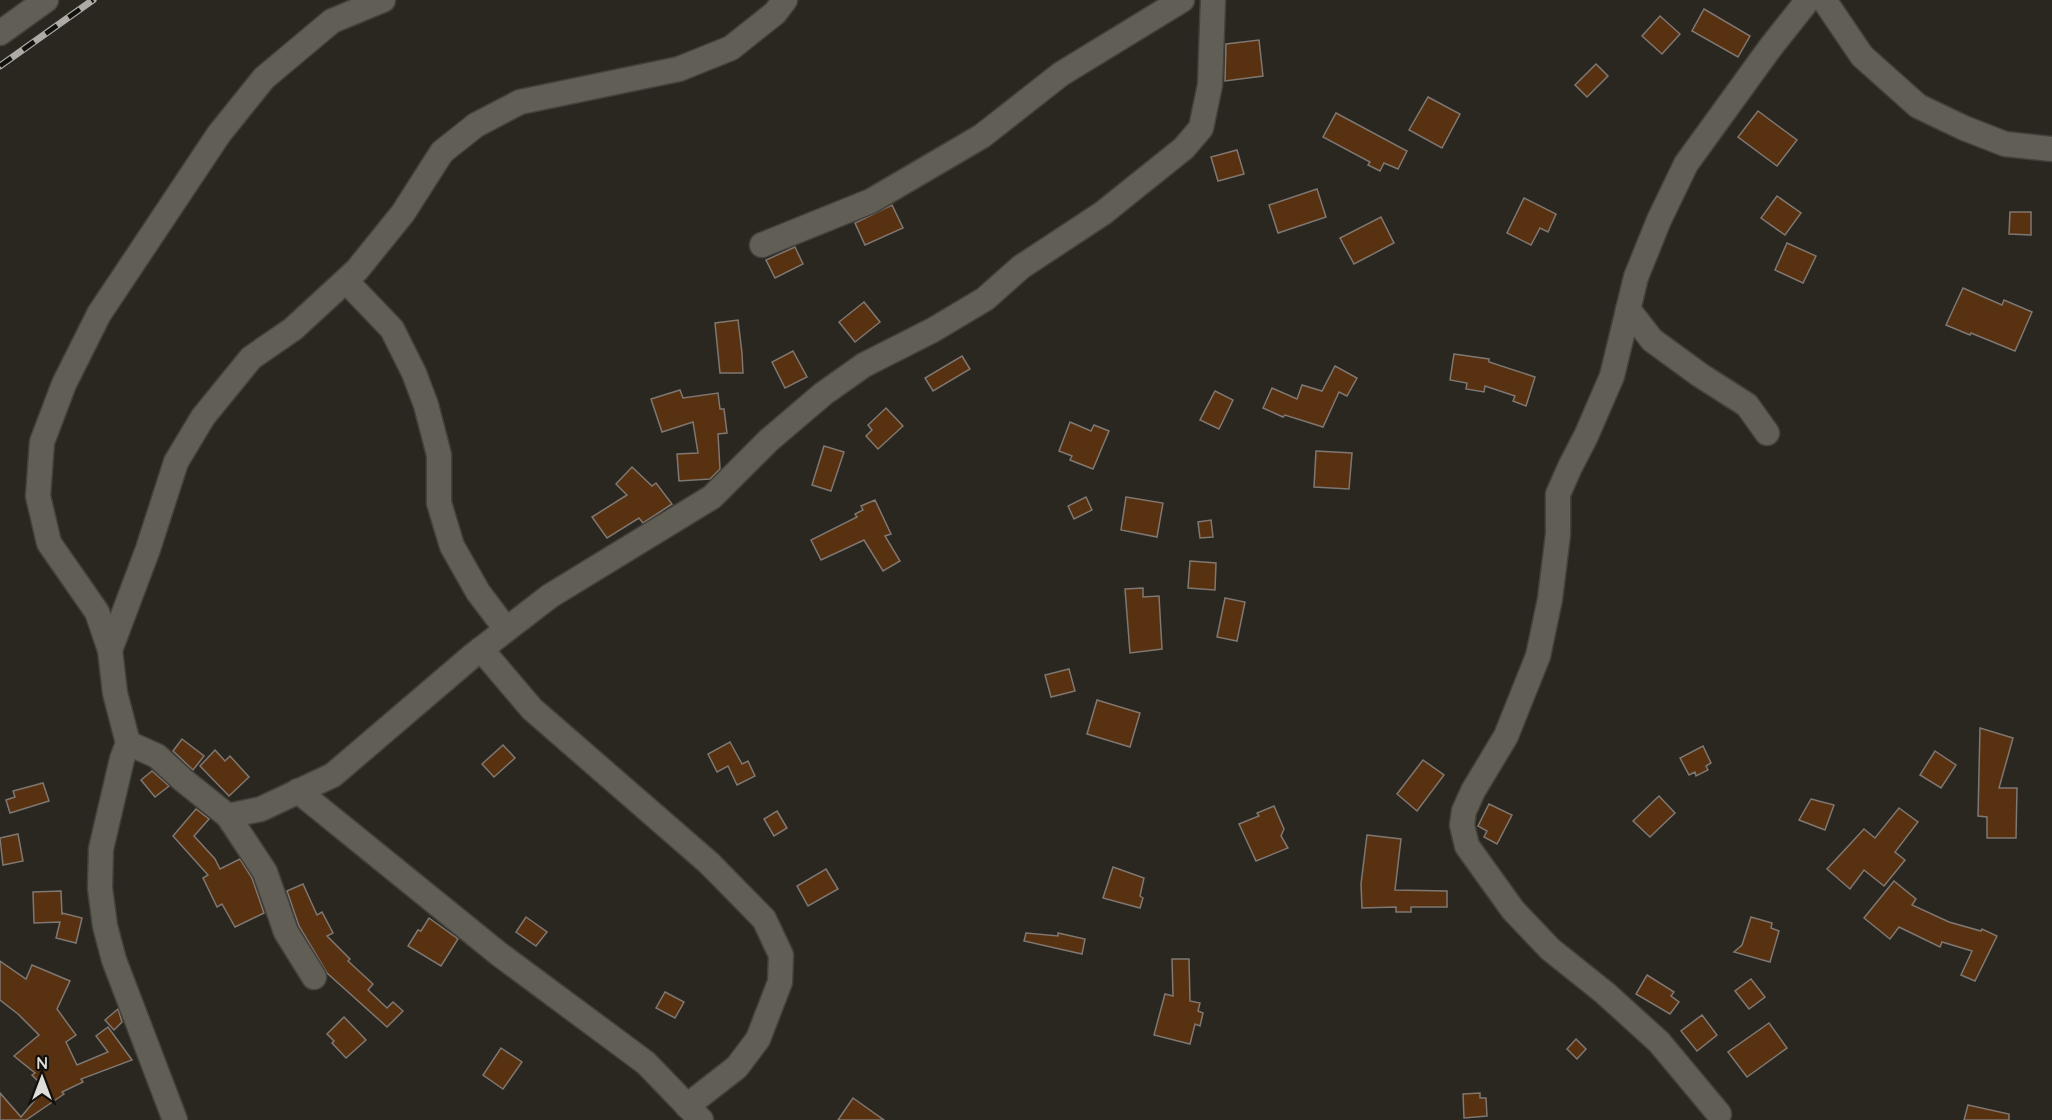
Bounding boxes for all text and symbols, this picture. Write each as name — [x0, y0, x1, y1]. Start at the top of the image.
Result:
north arrow — [12, 1048, 72, 1108]
text: N — [36, 1053, 48, 1073]

